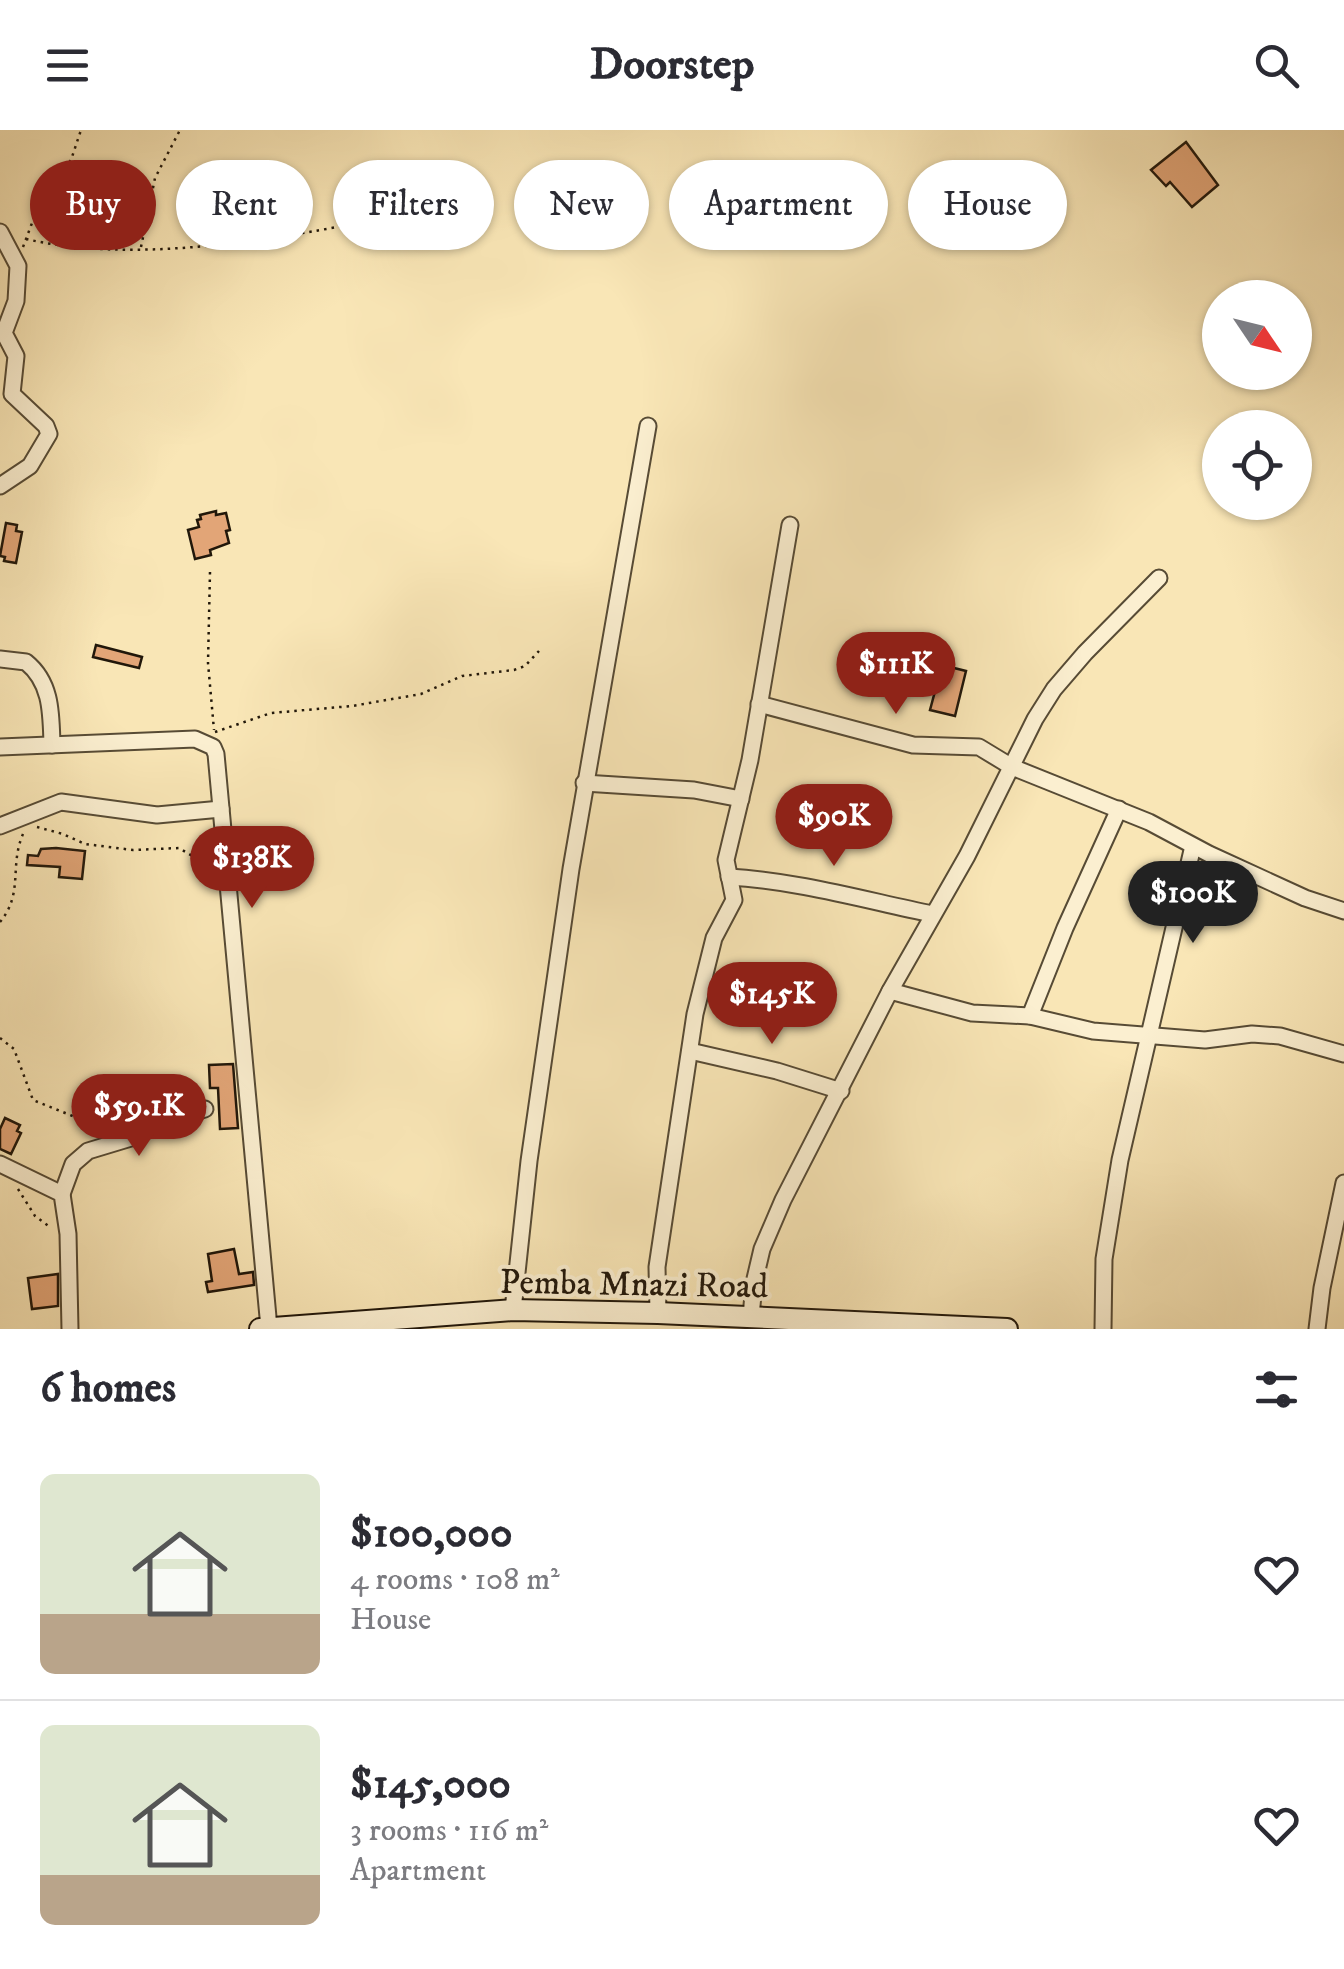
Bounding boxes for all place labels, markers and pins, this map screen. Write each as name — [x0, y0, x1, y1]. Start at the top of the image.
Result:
pin: $111K — [826, 632, 966, 717]
pin: $90K — [775, 784, 893, 869]
pin: $138K — [182, 826, 322, 911]
pin: $100K — [1123, 861, 1263, 946]
pin: $145K — [702, 962, 842, 1047]
pin: $59.1K — [58, 1074, 220, 1159]

